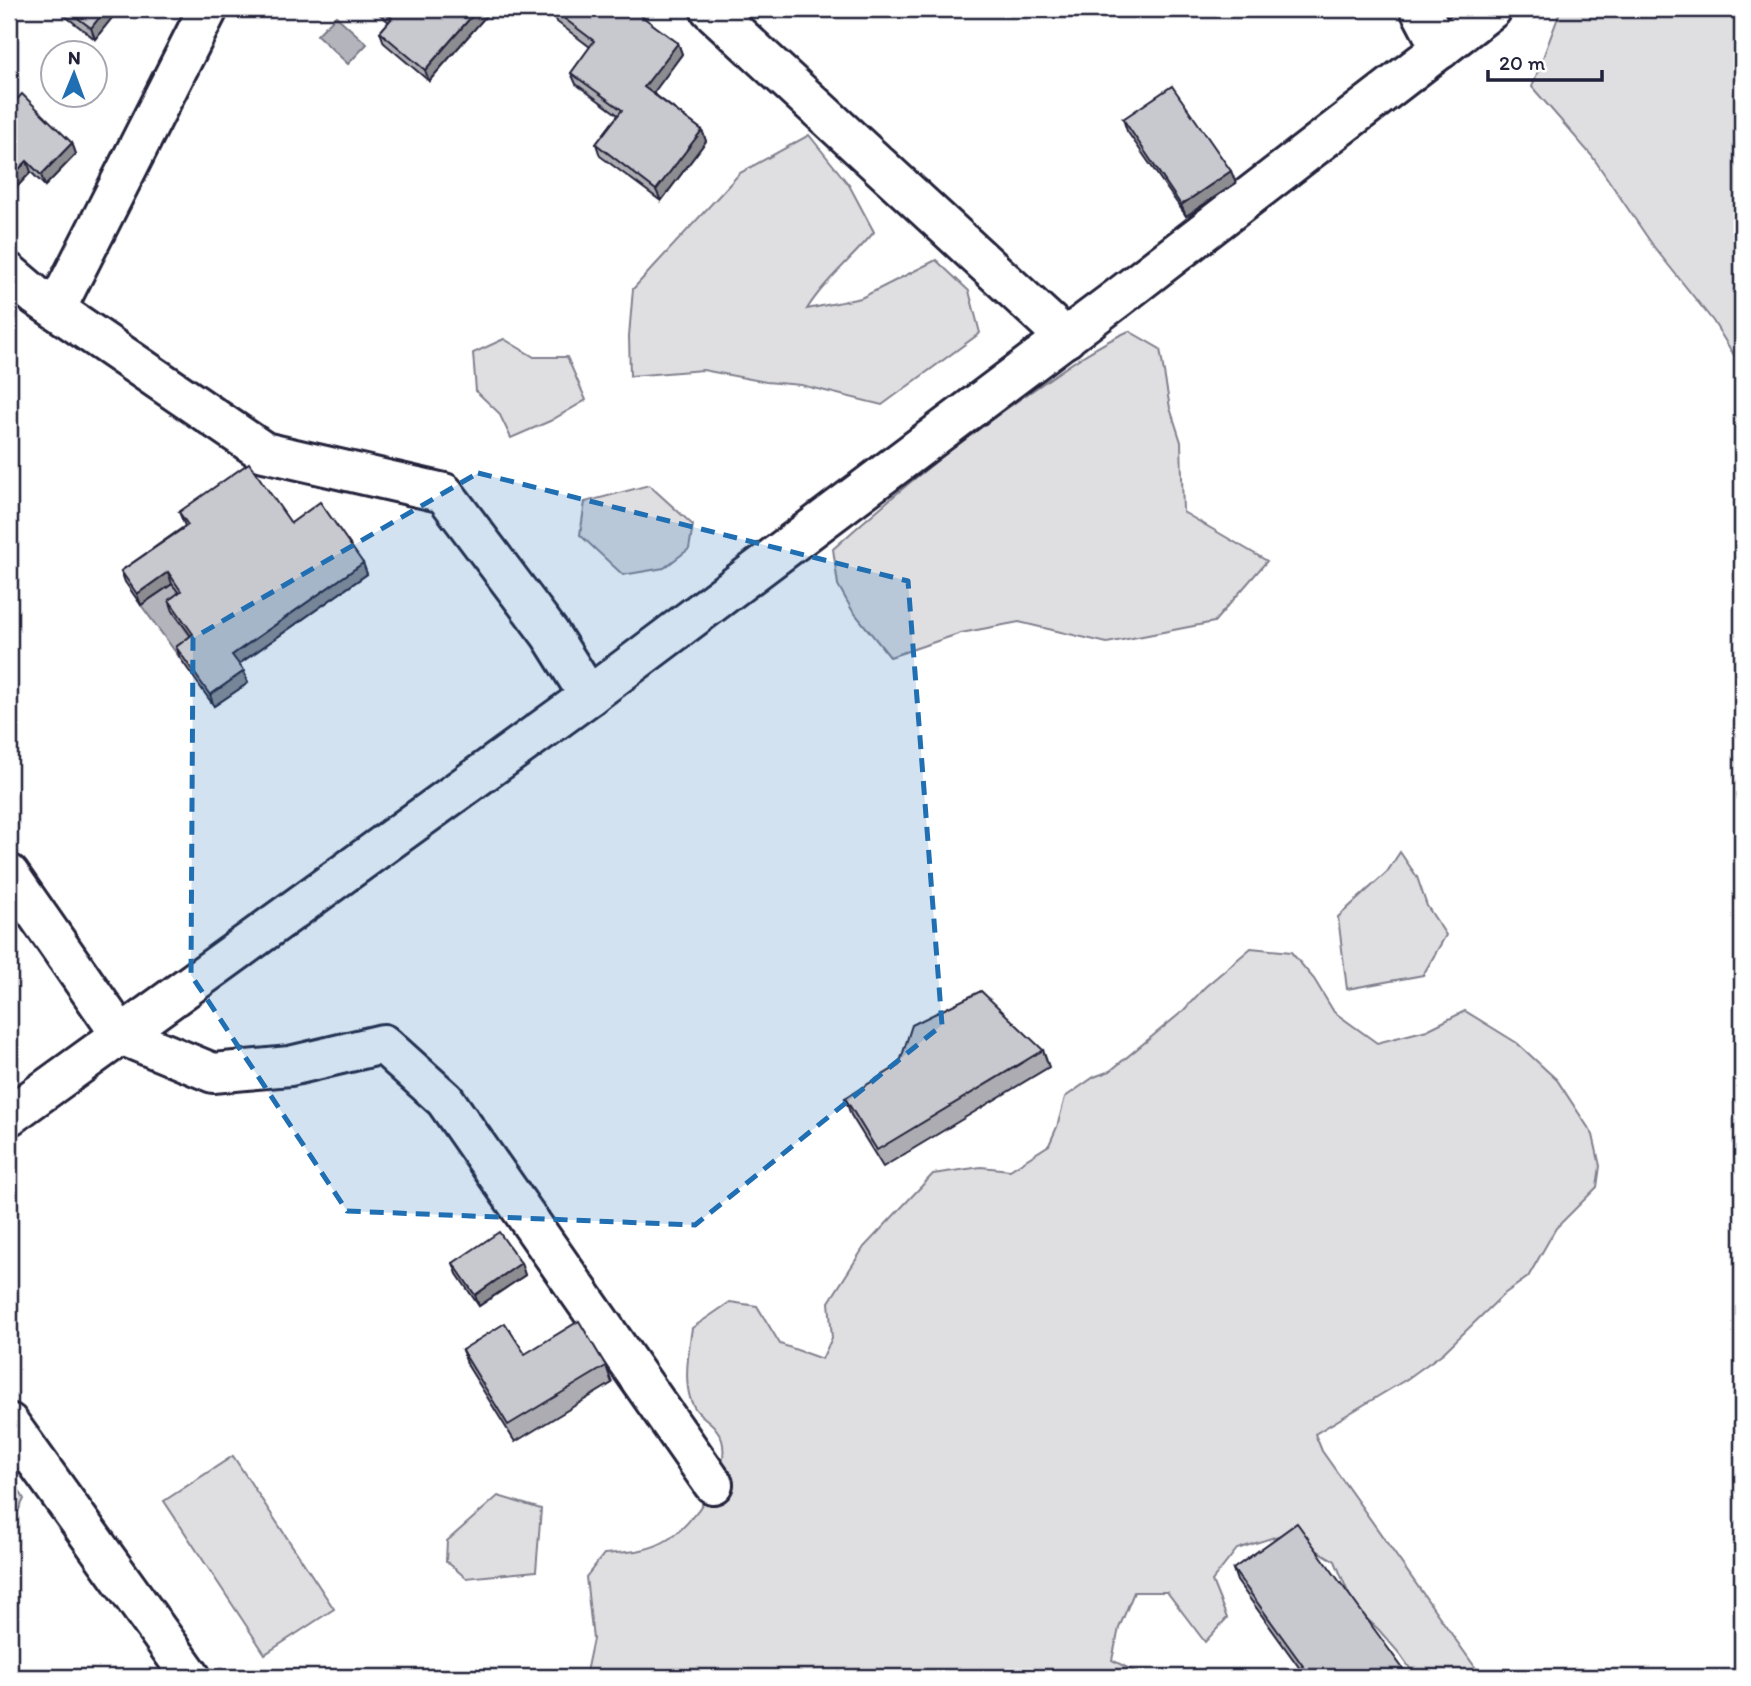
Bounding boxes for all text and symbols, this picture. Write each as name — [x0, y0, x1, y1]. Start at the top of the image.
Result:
north arrow — [38, 38, 108, 108]
scale bar — [1488, 38, 1602, 82]
text: N — [68, 46, 81, 69]
text: 20 m — [1499, 50, 1546, 75]

